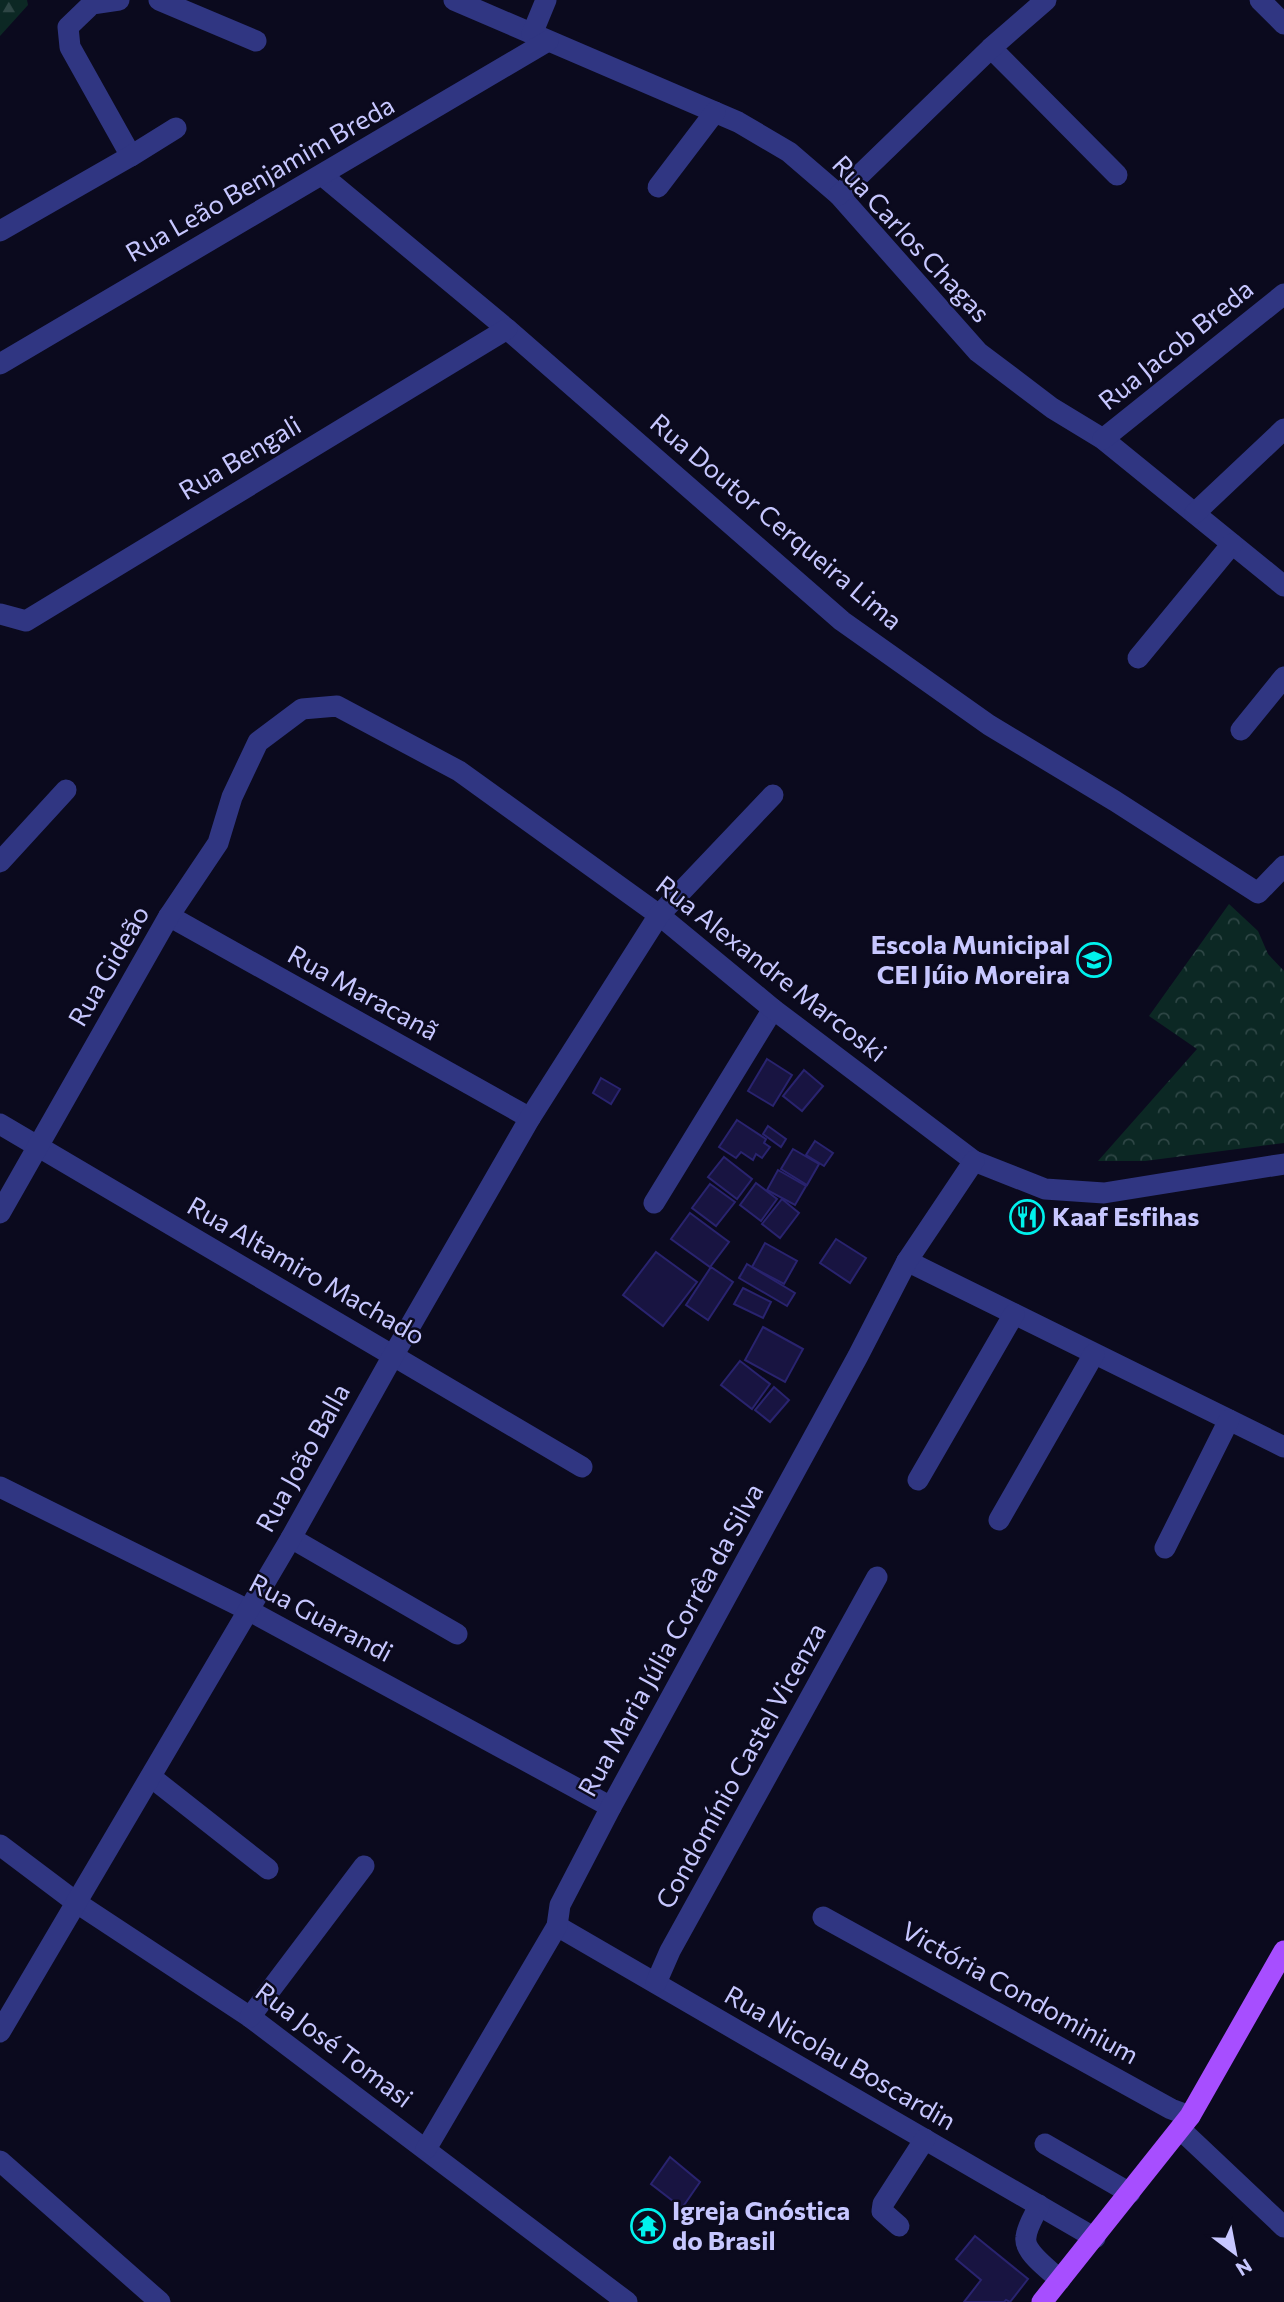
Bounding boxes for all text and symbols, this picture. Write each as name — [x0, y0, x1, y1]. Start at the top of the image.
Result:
street label: Rua Leão Benjamim Breda — [120, 88, 399, 267]
street label: Rua Carlos Chagas — [827, 148, 997, 328]
street label: Rua Jacob Breda — [1092, 272, 1258, 415]
street label: Rua Doutor Cerqueira Lima — [645, 406, 909, 635]
street label: Rua Bengali — [173, 408, 306, 505]
street label: Rua Alexandre Marcoski — [651, 868, 893, 1067]
street label: Rua Gideão — [61, 900, 155, 1031]
place label: Escola Municipal CEI Júio Moreira — [871, 928, 1070, 989]
street label: Rua Maracanã — [283, 938, 444, 1046]
school or university icon: Escola Municipal CEI Júio Moreira — [1075, 941, 1113, 979]
street label: Rua Altamiro Machado — [182, 1189, 431, 1350]
restaurant icon: Kaaf Esfihas — [1008, 1198, 1046, 1236]
place label: Kaaf Esfihas — [1052, 1200, 1199, 1231]
street label: Rua João Balla — [248, 1378, 355, 1537]
street label: Rua Maria Júlia Corrêa da Silva — [571, 1477, 769, 1801]
street label: Rua Guarandi — [245, 1566, 399, 1667]
street label: Condomínio Castel Vicenza — [648, 1617, 831, 1913]
street label: Victória Condominium — [897, 1914, 1145, 2070]
street label: Rua José Tomasi — [250, 1975, 420, 2113]
street label: Rua Nicolau Boscardin — [720, 1978, 962, 2136]
place label: Igreja Gnóstica do Brasil — [672, 2194, 850, 2255]
temple icon: Igreja Gnóstica do Brasil — [629, 2207, 667, 2245]
north arrow — [1200, 2218, 1270, 2288]
text: N — [1232, 2254, 1256, 2281]

